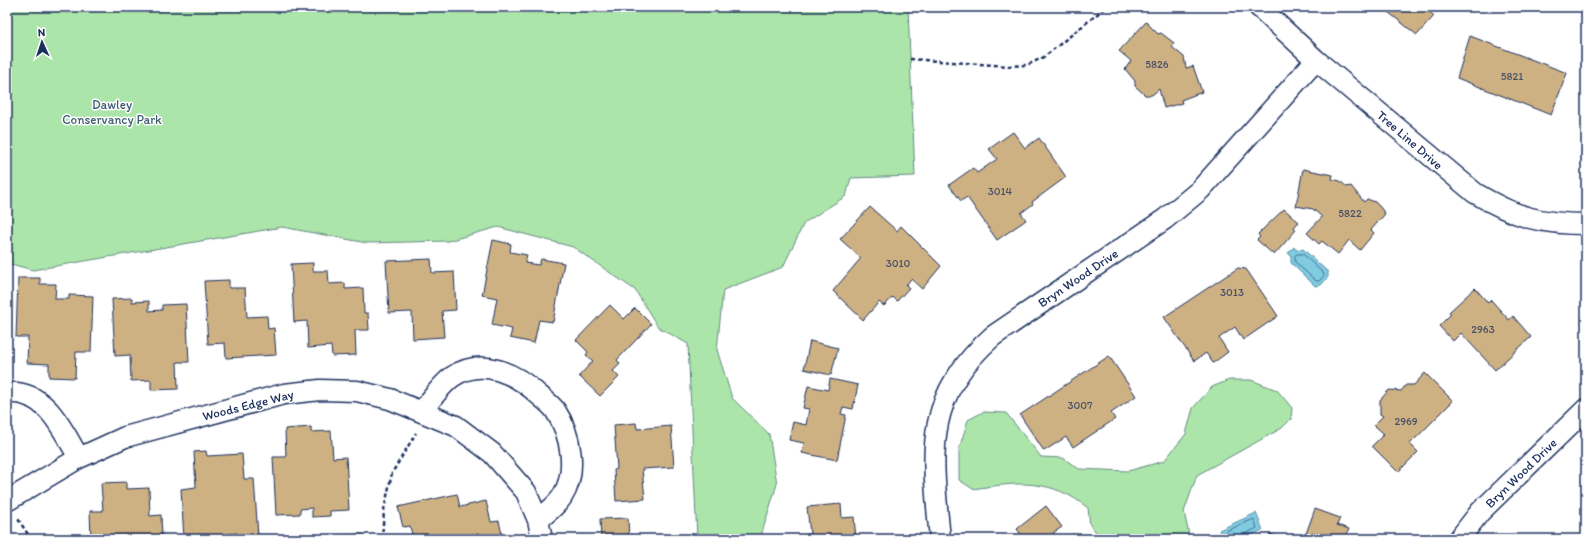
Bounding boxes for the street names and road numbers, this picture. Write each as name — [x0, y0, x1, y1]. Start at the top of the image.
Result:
street label: Tree Line Drive — [1374, 107, 1446, 173]
street label: Bryn Wood Drive — [1035, 246, 1121, 310]
street label: Woods Edge Way — [201, 386, 295, 424]
street label: Bryn Wood Drive — [1482, 435, 1560, 511]

